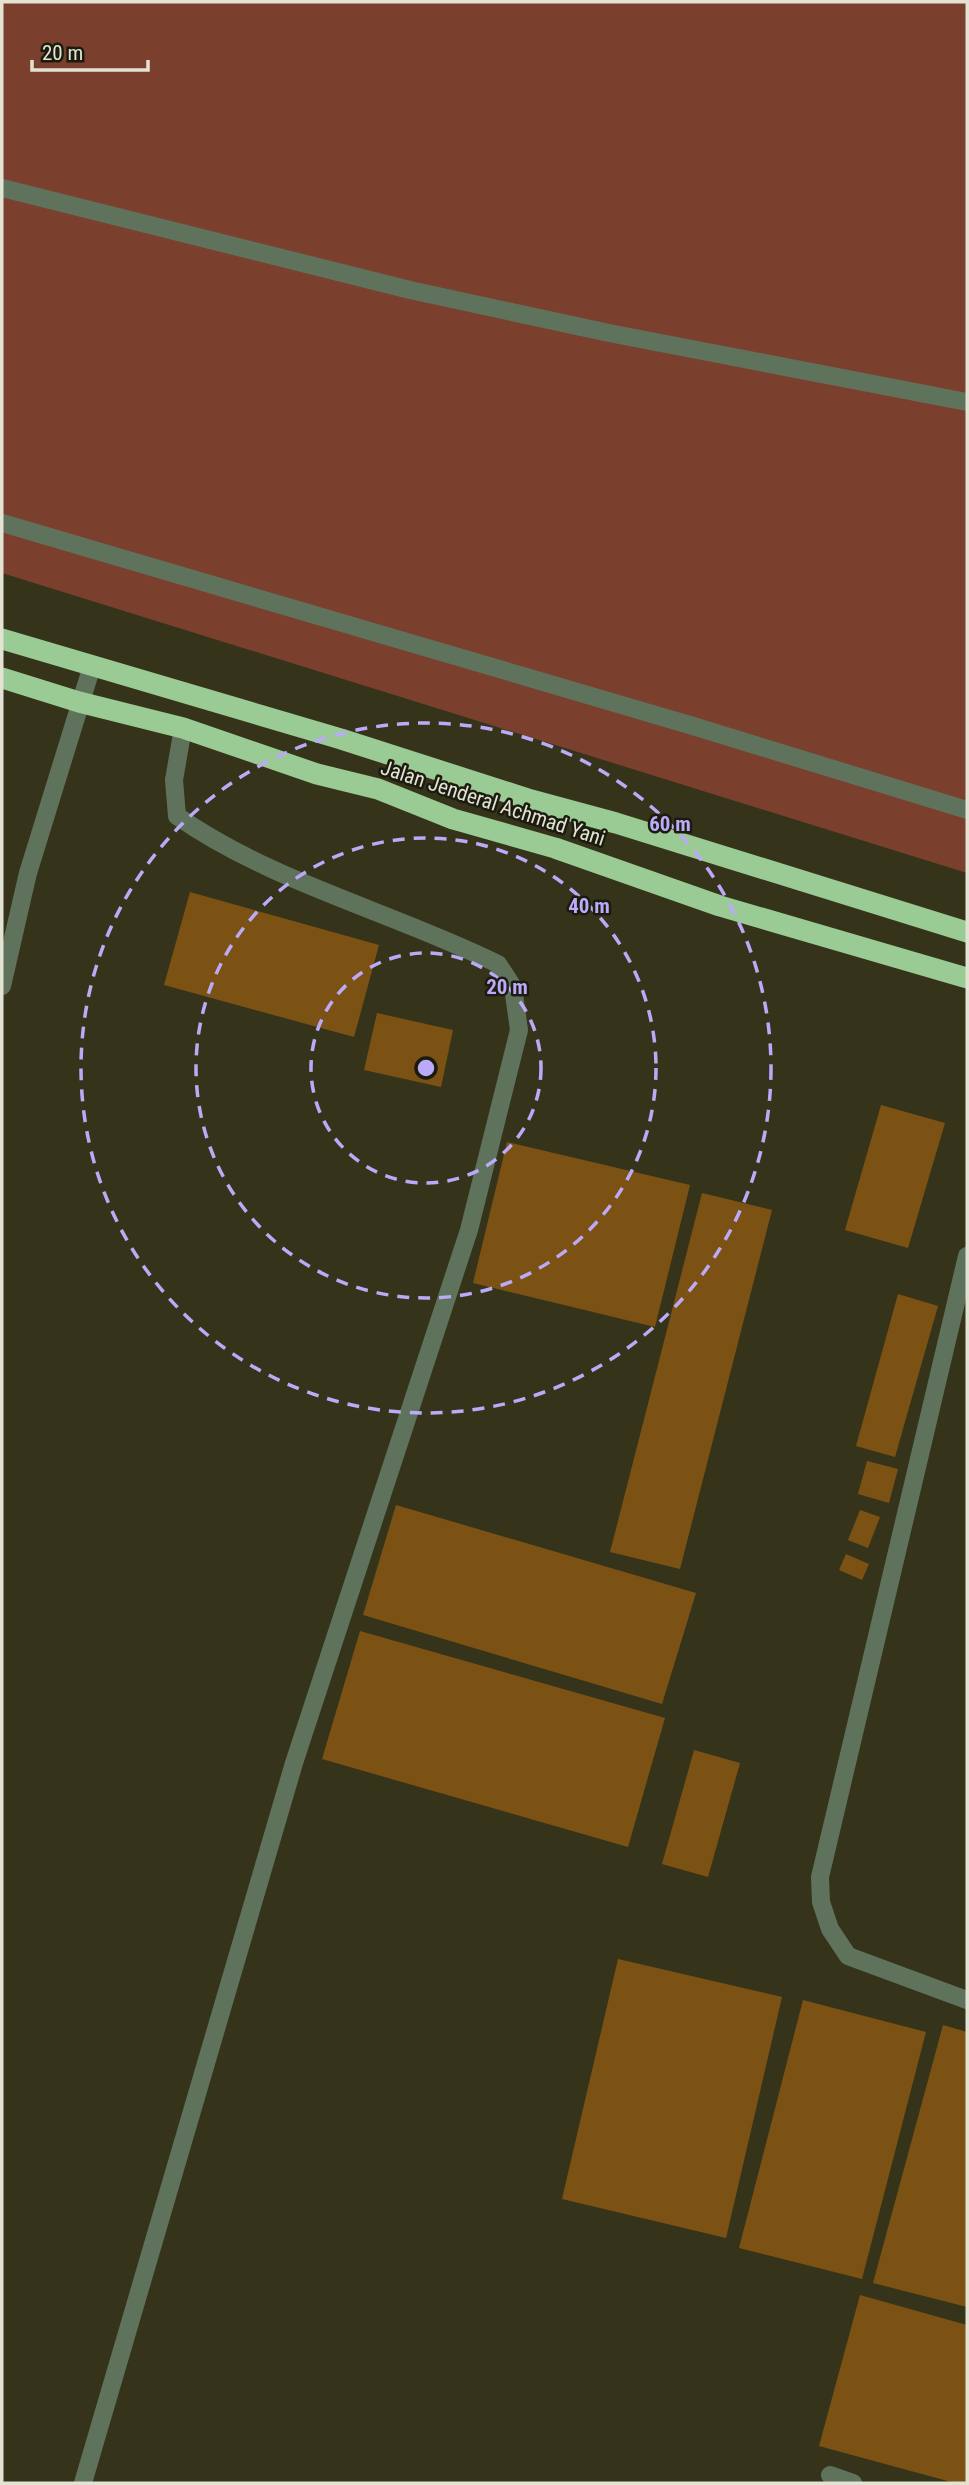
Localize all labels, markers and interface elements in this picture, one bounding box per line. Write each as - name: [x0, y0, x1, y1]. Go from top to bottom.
- scale bar: [32, 28, 147, 72]
- text: 20 m: [42, 41, 83, 65]
- street label: Jalan Jenderal Achmad Yani: [378, 755, 608, 851]
- text: 60 m: [649, 812, 691, 836]
- text: 40 m: [568, 894, 610, 918]
- text: 20 m: [486, 975, 528, 999]
- centre of rings: [414, 1056, 438, 1080]

